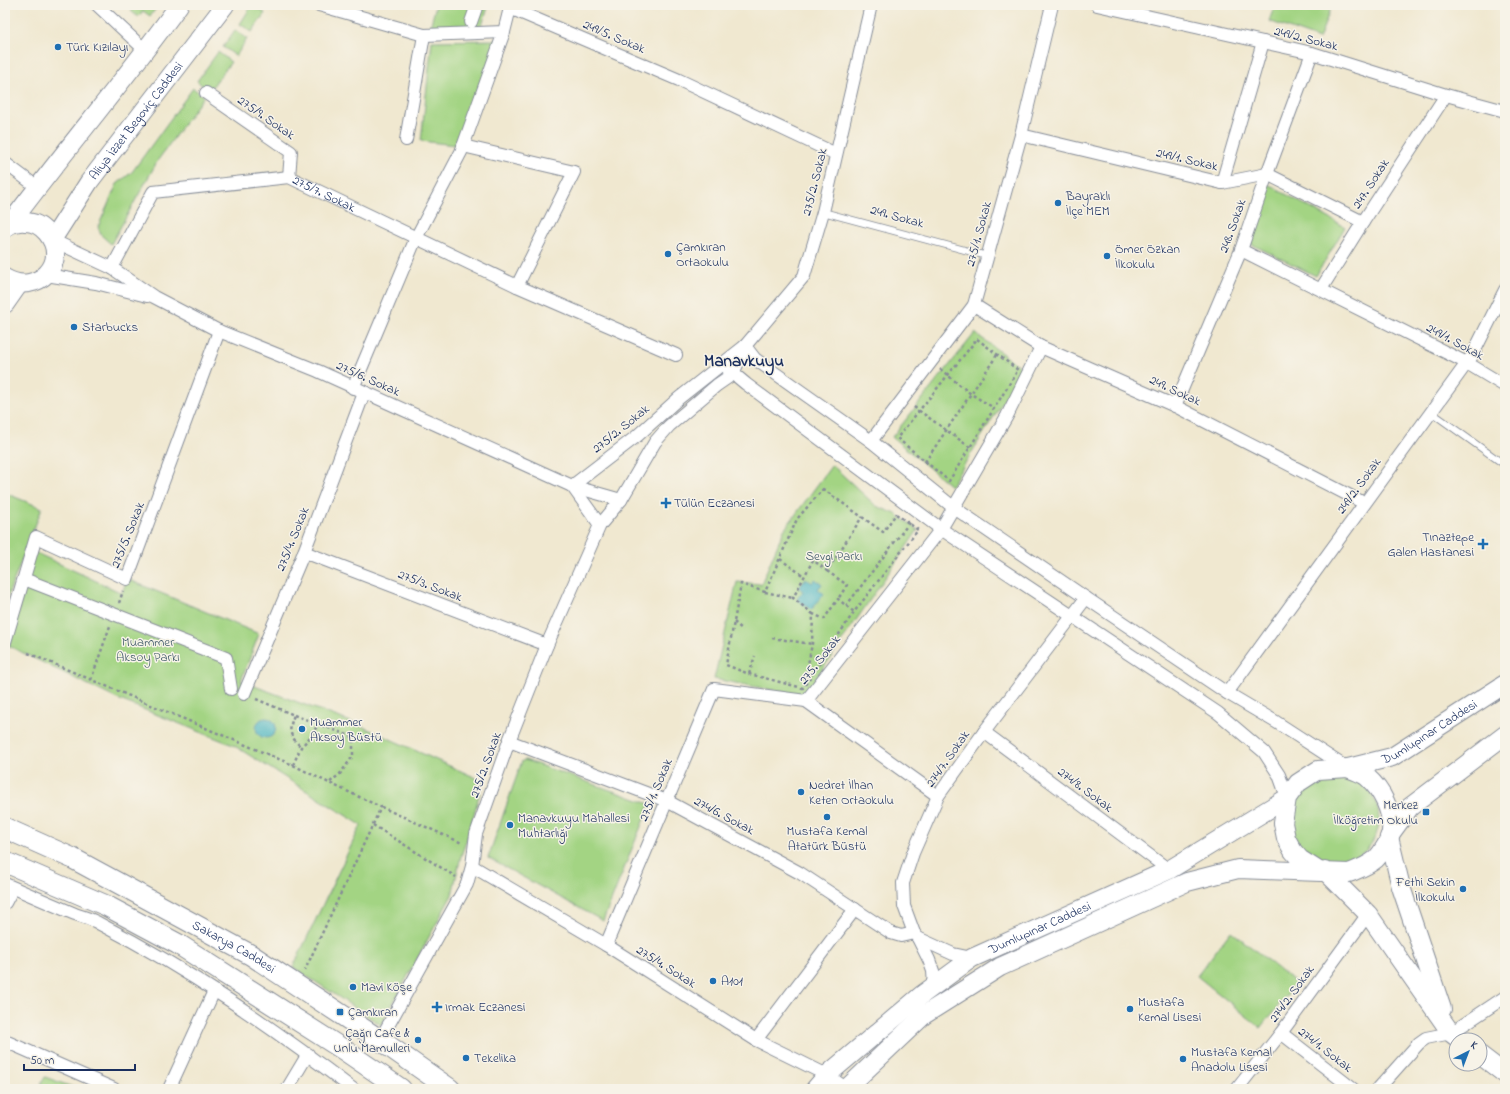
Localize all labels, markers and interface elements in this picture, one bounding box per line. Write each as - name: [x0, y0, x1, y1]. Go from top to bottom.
- street label: 249/5. Sokak: [580, 15, 648, 59]
- street label: 249/2. Sokak: [1272, 22, 1340, 56]
- place label: Türk Kızılayı: [66, 38, 128, 58]
- marker: Türk Kızılayı: [53, 42, 63, 52]
- street label: Aliya İzzet Begoviç Caddesi: [84, 58, 188, 184]
- street label: 275/9. Sokak: [233, 91, 299, 145]
- street label: 249/1. Sokak: [1154, 144, 1220, 176]
- street label: 275/2. Sokak: [797, 146, 833, 218]
- street label: 247. Sokak: [1348, 155, 1394, 213]
- street label: 275/7. Sokak: [289, 171, 359, 217]
- place label: Bayraklı İlçe MEM: [1065, 187, 1110, 221]
- street label: 248. Sokak: [1215, 196, 1252, 255]
- marker: Bayraklı İlçe MEM: [1053, 198, 1063, 208]
- street label: 275/1. Sokak: [961, 199, 997, 269]
- street label: 249. Sokak: [868, 201, 926, 233]
- place label: Çamkıran Ortaokulu: [676, 238, 729, 272]
- place label: Ömer Özkan İlkokulu: [1115, 240, 1180, 274]
- marker: Çamkıran Ortaokulu: [663, 249, 673, 259]
- marker: Ömer Özkan İlkokulu: [1102, 251, 1112, 261]
- place label: Starbucks: [82, 318, 138, 337]
- street label: 249/1. Sokak: [1423, 319, 1488, 365]
- marker: Starbucks: [69, 322, 79, 332]
- district label: Manavkuyu: [704, 349, 784, 376]
- street label: 275/6. Sokak: [333, 356, 403, 402]
- street label: 249. Sokak: [1146, 371, 1204, 411]
- street label: 275/2. Sokak: [588, 400, 654, 458]
- street label: 249/2. Sokak: [1332, 454, 1386, 518]
- place label: Tülün Eczanesi: [674, 494, 755, 513]
- marker: Tülün Eczanesi: [661, 498, 671, 508]
- street label: 275/5. Sokak: [106, 499, 150, 571]
- street label: 275/4. Sokak: [272, 504, 315, 574]
- place label: Tınaztepe Galen Hastanesi: [1387, 528, 1474, 562]
- marker: Tınaztepe Galen Hastanesi: [1477, 538, 1489, 550]
- park label: Sevgi Parkı: [806, 547, 862, 567]
- street label: 275/3. Sokak: [395, 565, 465, 607]
- street label: 275. Sokak: [795, 631, 846, 689]
- park label: Muammer Aksoy Parkı: [116, 633, 180, 668]
- street label: Dumlupınar Caddesi: [1378, 695, 1481, 769]
- place label: Muammer Aksoy Büstü: [310, 713, 382, 748]
- marker: Muammer Aksoy Büstü: [297, 724, 307, 734]
- street label: 274/7. Sokak: [921, 726, 975, 791]
- street label: 275/2. Sokak: [465, 729, 507, 801]
- street label: 275/1. Sokak: [634, 755, 678, 824]
- street label: 274/8. Sokak: [1053, 763, 1117, 817]
- place label: Nedret İlhan Keten Ortaokulu: [809, 776, 894, 810]
- marker: Nedret İlhan Keten Ortaokulu: [796, 787, 806, 797]
- street label: 274/6. Sokak: [690, 792, 758, 840]
- place label: Merkez İlköğretim Okulu: [1333, 796, 1419, 831]
- marker: Merkez İlköğretim Okulu: [1421, 807, 1431, 817]
- place label: Manavkuyu Mahallesi Muhtarlığı: [518, 809, 630, 844]
- marker: Mustafa Kemal Atatürk Büstü: [822, 812, 832, 822]
- marker: Manavkuyu Mahallesi Muhtarlığı: [505, 820, 515, 830]
- place label: Mustafa Kemal Atatürk Büstü: [786, 822, 868, 856]
- place label: Fethi Sekin İlkokulu: [1395, 873, 1455, 907]
- marker: Fethi Sekin İlkokulu: [1458, 884, 1468, 894]
- street label: Dumlupınar Caddesi: [985, 897, 1094, 959]
- street label: Sakarya Caddesi: [189, 915, 279, 978]
- street label: 275/4. Sokak: [632, 941, 700, 993]
- street label: 274/2. Sokak: [1265, 961, 1319, 1027]
- place label: A101: [721, 972, 743, 991]
- marker: A101: [708, 976, 718, 986]
- place label: Mavi Köşe: [361, 978, 412, 997]
- marker: Mavi Köşe: [348, 982, 358, 992]
- place label: Mustafa Kemal Lisesi: [1138, 993, 1201, 1027]
- place label: Irmak Eczanesi: [445, 998, 525, 1017]
- marker: Irmak Eczanesi: [432, 1002, 442, 1012]
- place label: Çamkıran: [348, 1003, 398, 1022]
- marker: Mustafa Kemal Lisesi: [1125, 1004, 1135, 1014]
- marker: Çamkıran: [335, 1007, 345, 1017]
- street label: 274/1. Sokak: [1294, 1023, 1356, 1077]
- place label: Çağrı Cafe & Unlu Mamulleri: [334, 1024, 410, 1058]
- north arrow: [1448, 1032, 1488, 1072]
- marker: Çağrı Cafe & Unlu Mamulleri: [413, 1035, 423, 1045]
- text: K: [1467, 1038, 1482, 1053]
- place label: Mustafa Kemal Anadolu Lisesi: [1191, 1043, 1272, 1077]
- scale bar: [24, 1046, 135, 1072]
- place label: Tekelika: [474, 1049, 516, 1068]
- text: 50 m: [30, 1052, 54, 1070]
- marker: Tekelika: [461, 1053, 471, 1063]
- marker: Mustafa Kemal Anadolu Lisesi: [1178, 1054, 1188, 1064]

